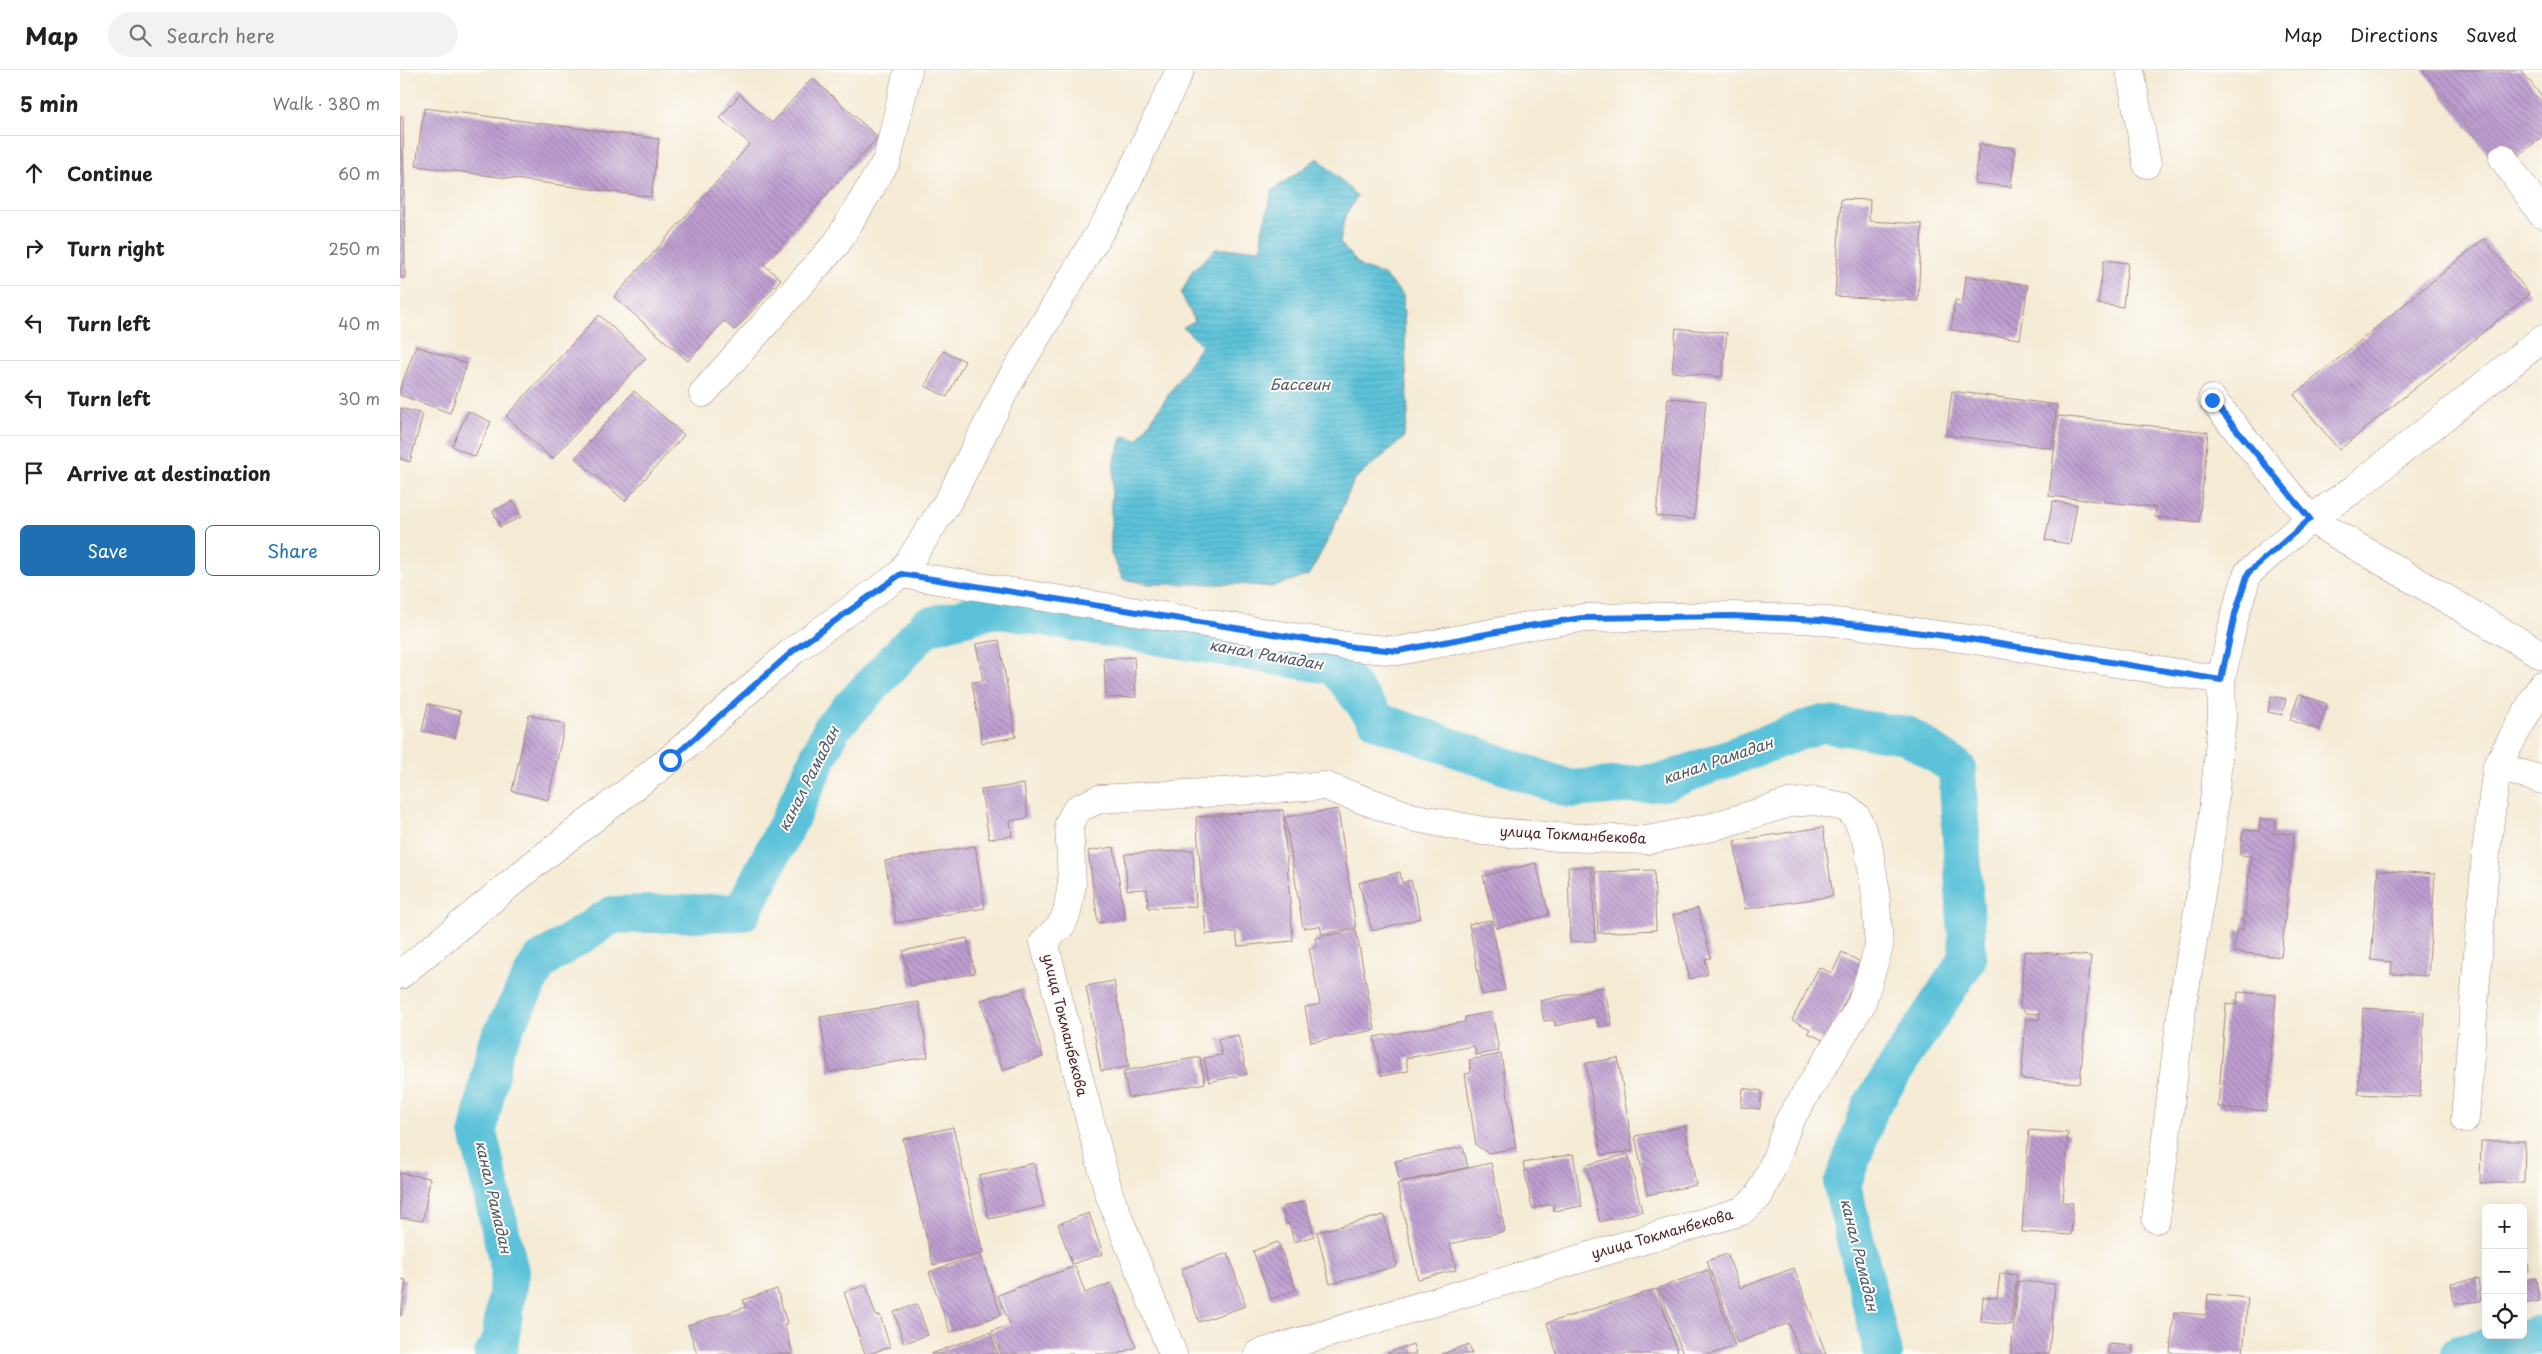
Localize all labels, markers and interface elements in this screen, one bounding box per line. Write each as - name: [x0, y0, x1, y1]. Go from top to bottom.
- search box: [108, 12, 458, 57]
- text: Map: [25, 17, 78, 53]
- icon: search: [126, 21, 154, 49]
- text: Search here: [166, 21, 275, 49]
- text: Map: [2284, 21, 2322, 48]
- text: Directions: [2350, 21, 2438, 48]
- text: Saved: [2466, 21, 2517, 48]
- text: 5 min: [20, 87, 78, 119]
- text: Walk · 380 m: [273, 91, 380, 115]
- icon: ahead: [20, 159, 48, 187]
- text: Continue: [67, 159, 153, 187]
- text: 60 m: [338, 161, 380, 185]
- icon: right: [20, 234, 48, 262]
- text: Turn right: [67, 234, 165, 262]
- text: 250 m: [329, 236, 380, 260]
- icon: left: [20, 309, 48, 337]
- text: Turn left: [67, 309, 151, 337]
- text: 40 m: [338, 311, 380, 335]
- water label: Бассеин: [1270, 372, 1332, 395]
- icon: left: [20, 384, 48, 412]
- text: Turn left: [67, 384, 151, 412]
- text: 30 m: [338, 386, 380, 410]
- route end: [2201, 389, 2224, 412]
- icon: arrive: [20, 459, 48, 487]
- text: Arrive at destination: [67, 459, 271, 487]
- button: Save: [20, 525, 195, 576]
- button: Share: [205, 525, 380, 576]
- water label: канал Рамадан: [1208, 632, 1327, 675]
- water label: канал Рамадан: [771, 720, 845, 835]
- water label: канал Рамадан: [1659, 729, 1777, 789]
- route start: [659, 749, 682, 772]
- street label: улица Токманбекова: [1499, 820, 1647, 849]
- street label: улица Токманбекова: [1038, 951, 1093, 1099]
- water label: канал Рамадан: [470, 1138, 519, 1257]
- water label: канал Рамадан: [1835, 1196, 1886, 1315]
- street label: улица Токманбекова: [1589, 1203, 1735, 1264]
- map controls: [2482, 1204, 2527, 1339]
- button: +: [2482, 1204, 2527, 1249]
- button: −: [2482, 1249, 2527, 1294]
- button: locate: [2482, 1294, 2527, 1339]

